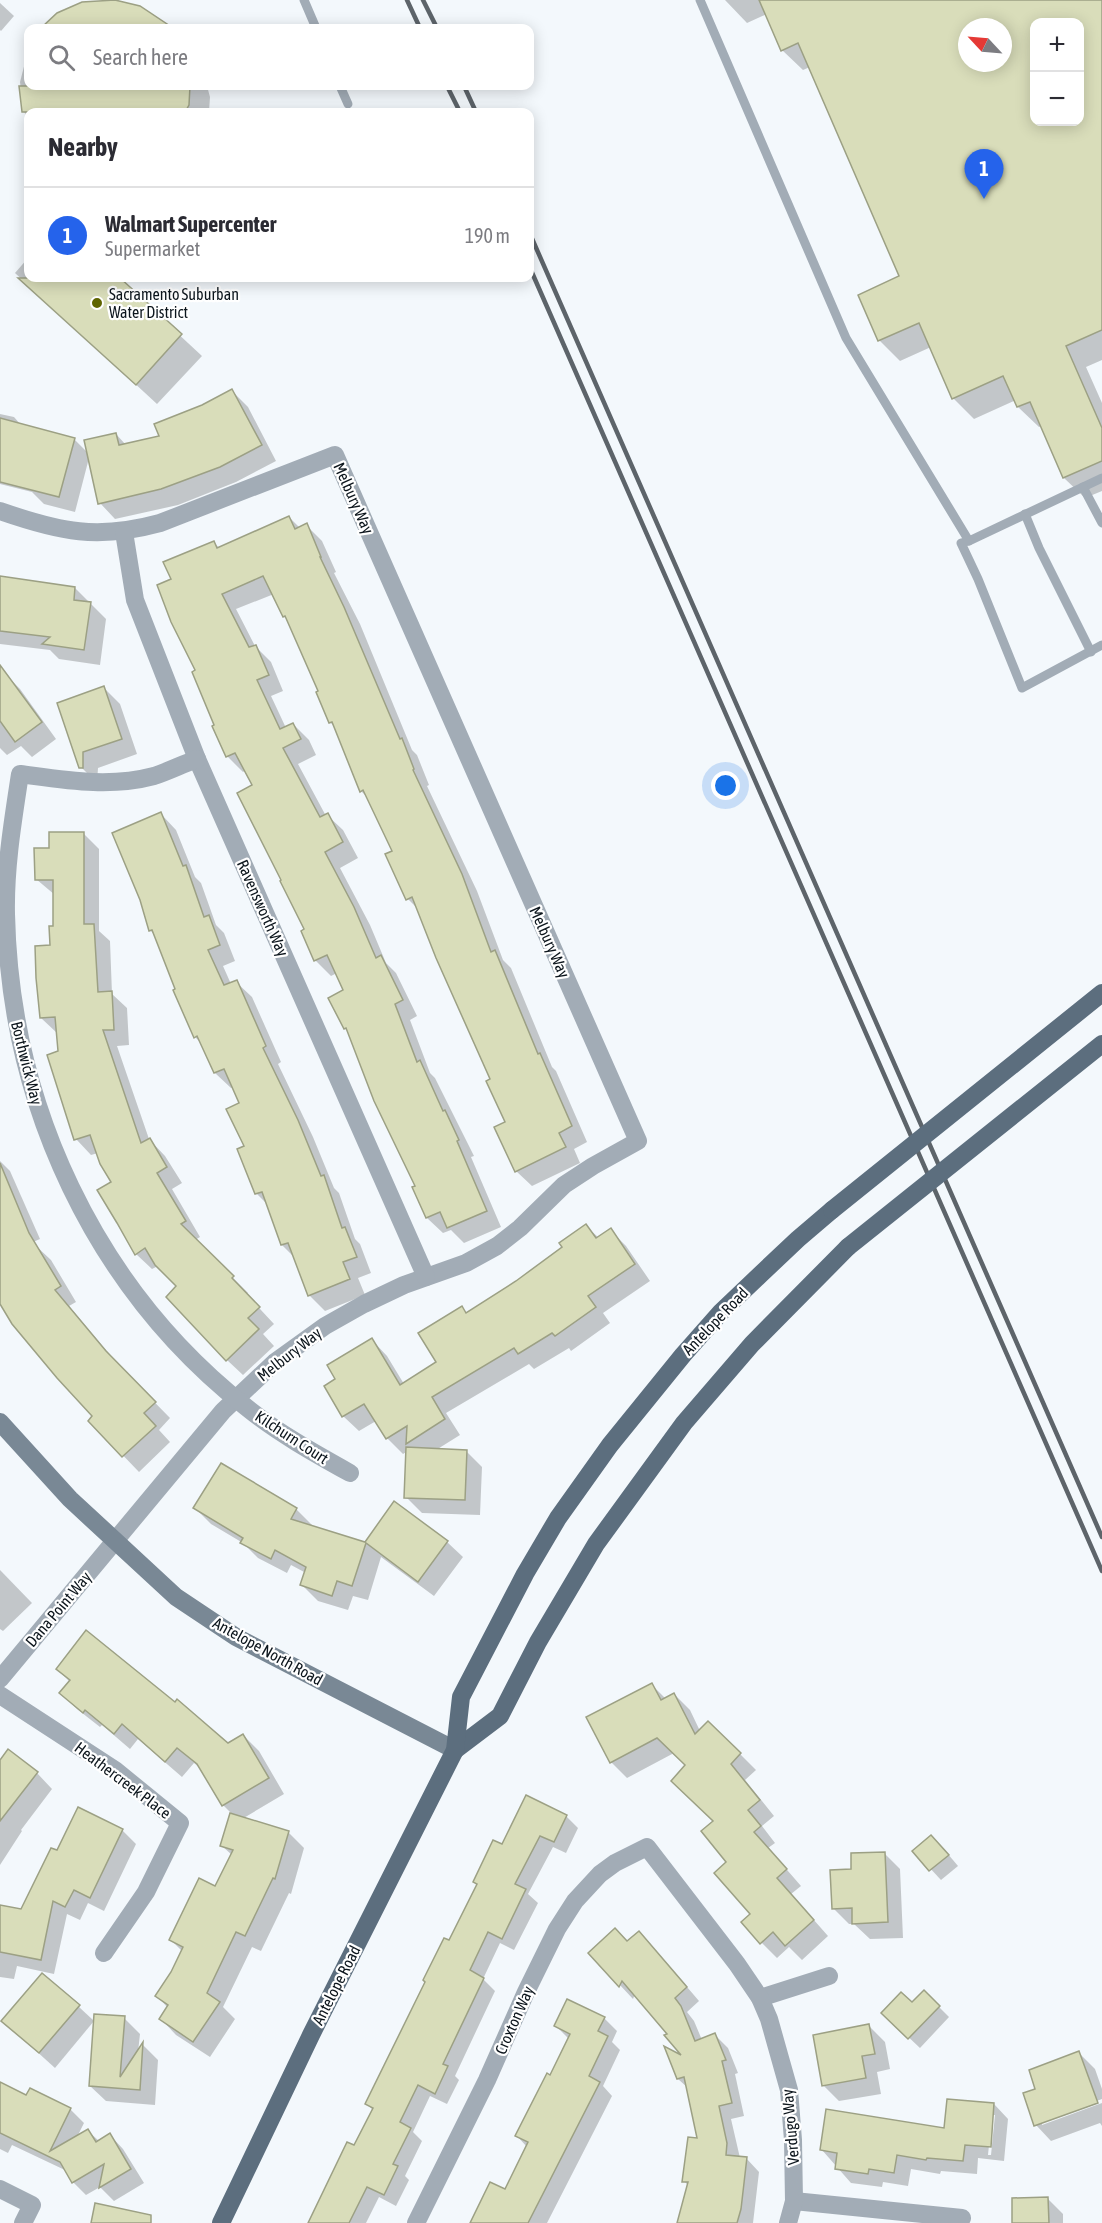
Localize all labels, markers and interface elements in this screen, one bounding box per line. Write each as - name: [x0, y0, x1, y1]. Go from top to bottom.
- north arrow: [958, 18, 1012, 72]
- map controls: [1030, 18, 1084, 126]
- button: +: [1030, 18, 1084, 72]
- search box: [24, 24, 534, 90]
- icon: search: [45, 41, 78, 74]
- text: Search here: [93, 44, 188, 70]
- button: −: [1030, 72, 1084, 126]
- text: Nearby: [48, 132, 118, 162]
- pin: 1: [964, 150, 1004, 199]
- text: Walmart Supercenter: [105, 211, 276, 237]
- text: 1: [63, 224, 72, 247]
- text: 190 m: [465, 224, 510, 247]
- text: Supermarket: [105, 237, 200, 260]
- place label: Sacramento Suburban Water District: [109, 285, 239, 321]
- marker: Sacramento Suburban Water District: [90, 296, 104, 310]
- street label: Melbury Way: [329, 460, 378, 537]
- your location: [711, 771, 740, 800]
- street label: Ravensworth Way: [233, 857, 292, 960]
- street label: Melbury Way: [525, 904, 574, 981]
- street label: Borthwick Way: [7, 1019, 46, 1107]
- street label: Antelope Road: [678, 1284, 752, 1359]
- street label: Melbury Way: [253, 1323, 325, 1385]
- street label: Kilchurn Court: [252, 1407, 332, 1467]
- street label: Dana Point Way: [21, 1568, 96, 1651]
- street label: Antelope North Road: [210, 1613, 326, 1689]
- street label: Heathercreek Place: [72, 1738, 174, 1822]
- street label: Antelope Road: [308, 1942, 365, 2028]
- street label: Croxton Way: [491, 1983, 538, 2057]
- street label: Verdugo Way: [778, 2088, 803, 2166]

